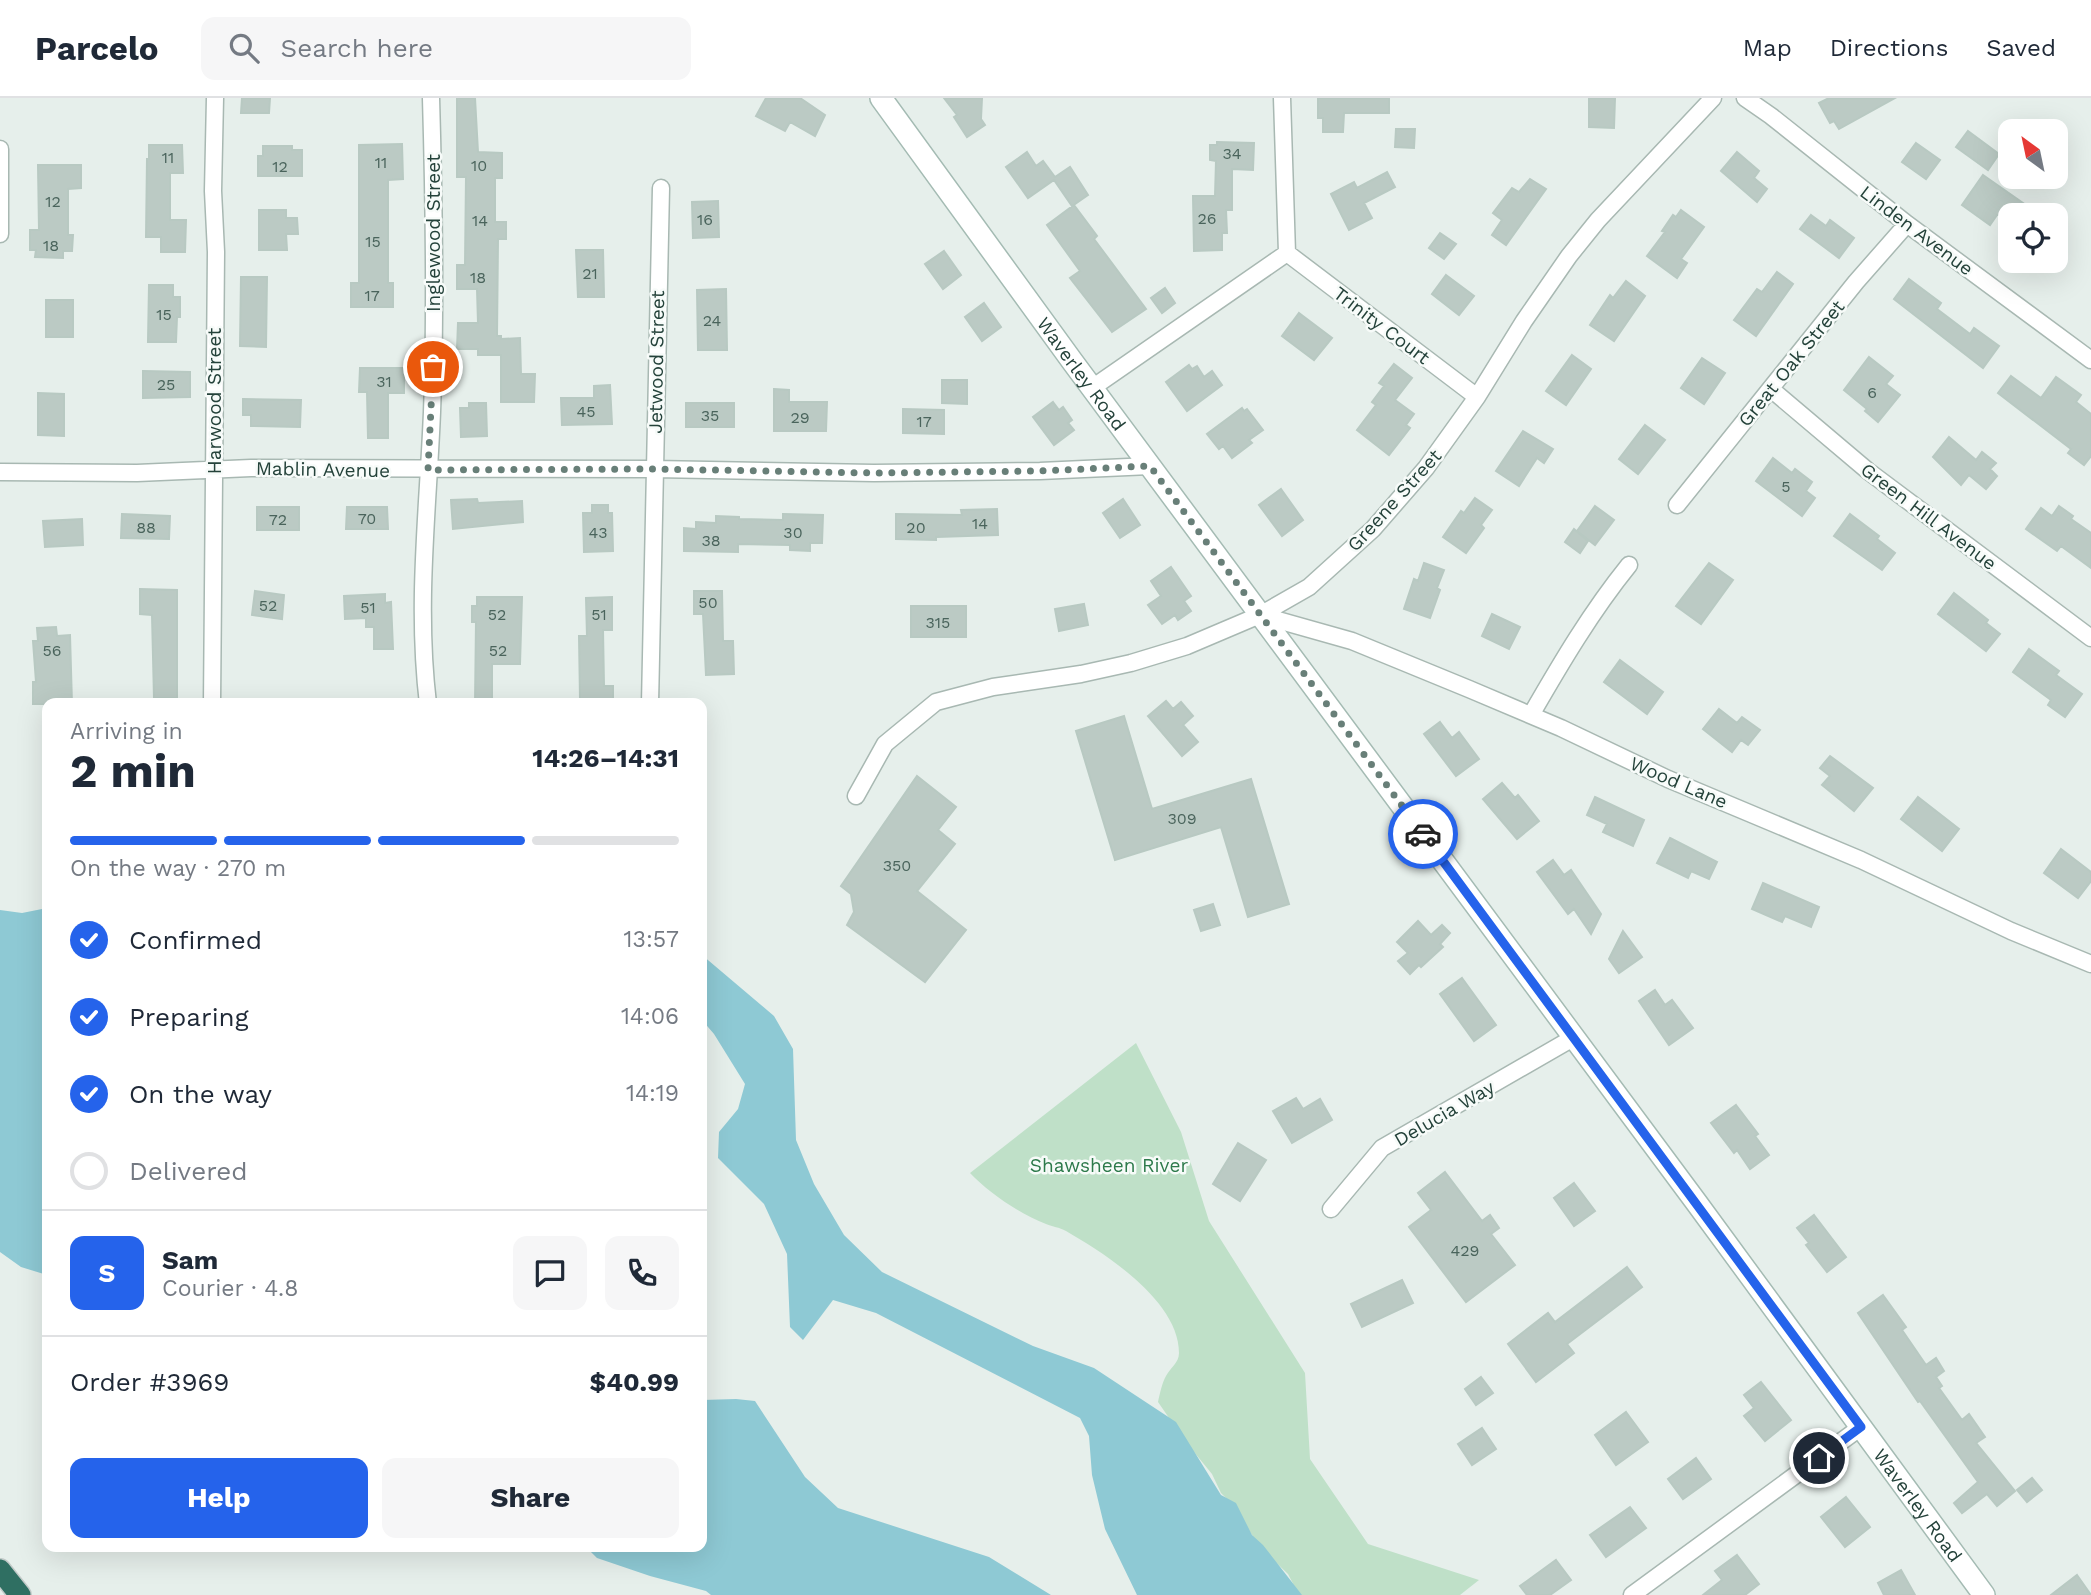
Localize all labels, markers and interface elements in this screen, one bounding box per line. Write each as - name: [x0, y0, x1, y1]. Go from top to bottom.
- search box: [201, 17, 691, 80]
- text: Parcelo: [35, 29, 159, 68]
- icon: search: [225, 29, 263, 67]
- text: Search here: [281, 33, 433, 63]
- text: Map: [1743, 34, 1792, 62]
- text: Directions: [1830, 34, 1948, 62]
- text: Saved: [1986, 34, 2056, 62]
- north arrow: [1998, 119, 2068, 189]
- map controls: [1998, 119, 2068, 273]
- house number: 34: [1222, 144, 1242, 163]
- house number: 11: [162, 148, 174, 167]
- house number: 11: [375, 153, 387, 172]
- street label: Inglewood Street: [422, 154, 445, 312]
- house number: 10: [471, 156, 487, 175]
- house number: 12: [272, 157, 288, 176]
- street label: Linden Avenue: [1856, 180, 1978, 280]
- house number: 12: [45, 192, 61, 211]
- button: locate: [1998, 203, 2068, 273]
- house number: 26: [1197, 209, 1217, 228]
- house number: 16: [697, 210, 713, 229]
- house number: 14: [472, 211, 488, 230]
- house number: 15: [365, 232, 381, 251]
- house number: 18: [43, 236, 59, 255]
- house number: 21: [582, 264, 598, 283]
- house number: 18: [470, 268, 486, 287]
- street label: Trinity Court: [1329, 282, 1435, 369]
- house number: 17: [364, 286, 380, 305]
- street label: Jetwood Street: [644, 290, 669, 434]
- street label: Great Oak Street: [1733, 295, 1849, 431]
- house number: 15: [156, 305, 172, 324]
- house number: 24: [703, 311, 722, 330]
- street label: Waverley Road: [1032, 313, 1131, 435]
- street label: Harwood Street: [203, 328, 226, 474]
- pin: [403, 337, 463, 397]
- icon: bag: [414, 348, 452, 386]
- house number: 31: [376, 372, 392, 391]
- house number: 25: [157, 375, 175, 394]
- house number: 6: [1867, 383, 1877, 402]
- house number: 45: [576, 402, 596, 421]
- house number: 35: [701, 406, 719, 425]
- house number: 29: [790, 408, 810, 427]
- house number: 17: [916, 412, 932, 431]
- street label: Greene Street: [1342, 444, 1446, 556]
- street label: Mablin Avenue: [256, 457, 390, 482]
- street label: Green Hill Avenue: [1856, 458, 2001, 575]
- house number: 5: [1781, 477, 1791, 496]
- house number: 70: [358, 509, 376, 528]
- house number: 72: [269, 510, 287, 529]
- house number: 14: [972, 514, 988, 533]
- house number: 88: [136, 518, 156, 537]
- house number: 20: [906, 518, 926, 537]
- house number: 43: [588, 523, 608, 542]
- house number: 30: [783, 523, 803, 542]
- house number: 38: [701, 531, 721, 550]
- house number: 50: [698, 593, 718, 612]
- house number: 52: [259, 596, 277, 615]
- house number: 51: [360, 598, 376, 617]
- house number: 52: [488, 605, 506, 624]
- house number: 51: [591, 605, 607, 624]
- house number: 315: [926, 613, 950, 632]
- house number: 56: [42, 641, 62, 660]
- house number: 52: [489, 641, 507, 660]
- text: Arriving in: [70, 718, 183, 745]
- text: 14:26–14:31: [532, 743, 679, 773]
- text: 2 min: [70, 744, 196, 798]
- street label: Wood Lane: [1627, 752, 1731, 813]
- courier: [1388, 799, 1458, 869]
- house number: 309: [1167, 809, 1197, 828]
- icon: car: [1404, 815, 1442, 853]
- text: On the way · 270 m: [70, 855, 286, 882]
- house number: 350: [883, 856, 911, 875]
- icon: check: [70, 921, 108, 959]
- text: Confirmed: [129, 925, 262, 955]
- text: 13:57: [624, 926, 679, 953]
- icon: check: [70, 998, 108, 1036]
- text: Preparing: [129, 1002, 249, 1032]
- text: 14:06: [621, 1003, 679, 1030]
- icon: check: [70, 1075, 108, 1113]
- street label: Delucia Way: [1390, 1075, 1499, 1151]
- text: On the way: [129, 1079, 272, 1109]
- text: 14:19: [626, 1080, 679, 1107]
- park label: Shawsheen River: [1030, 1154, 1188, 1177]
- text: Delivered: [129, 1156, 248, 1186]
- button: chat: [513, 1236, 587, 1310]
- button: phone: [605, 1236, 679, 1310]
- house number: 429: [1451, 1241, 1479, 1260]
- text: Sam: [162, 1245, 218, 1275]
- text: S: [99, 1258, 115, 1288]
- text: Courier · 4.8: [162, 1275, 298, 1302]
- text: Order #3969: [70, 1367, 229, 1397]
- text: $40.99: [589, 1367, 679, 1397]
- pin: [1789, 1428, 1849, 1488]
- icon: home: [1800, 1439, 1838, 1477]
- street label: Waverley Road: [1868, 1444, 1967, 1567]
- button: Help: [70, 1458, 368, 1538]
- button: Share: [382, 1458, 679, 1538]

